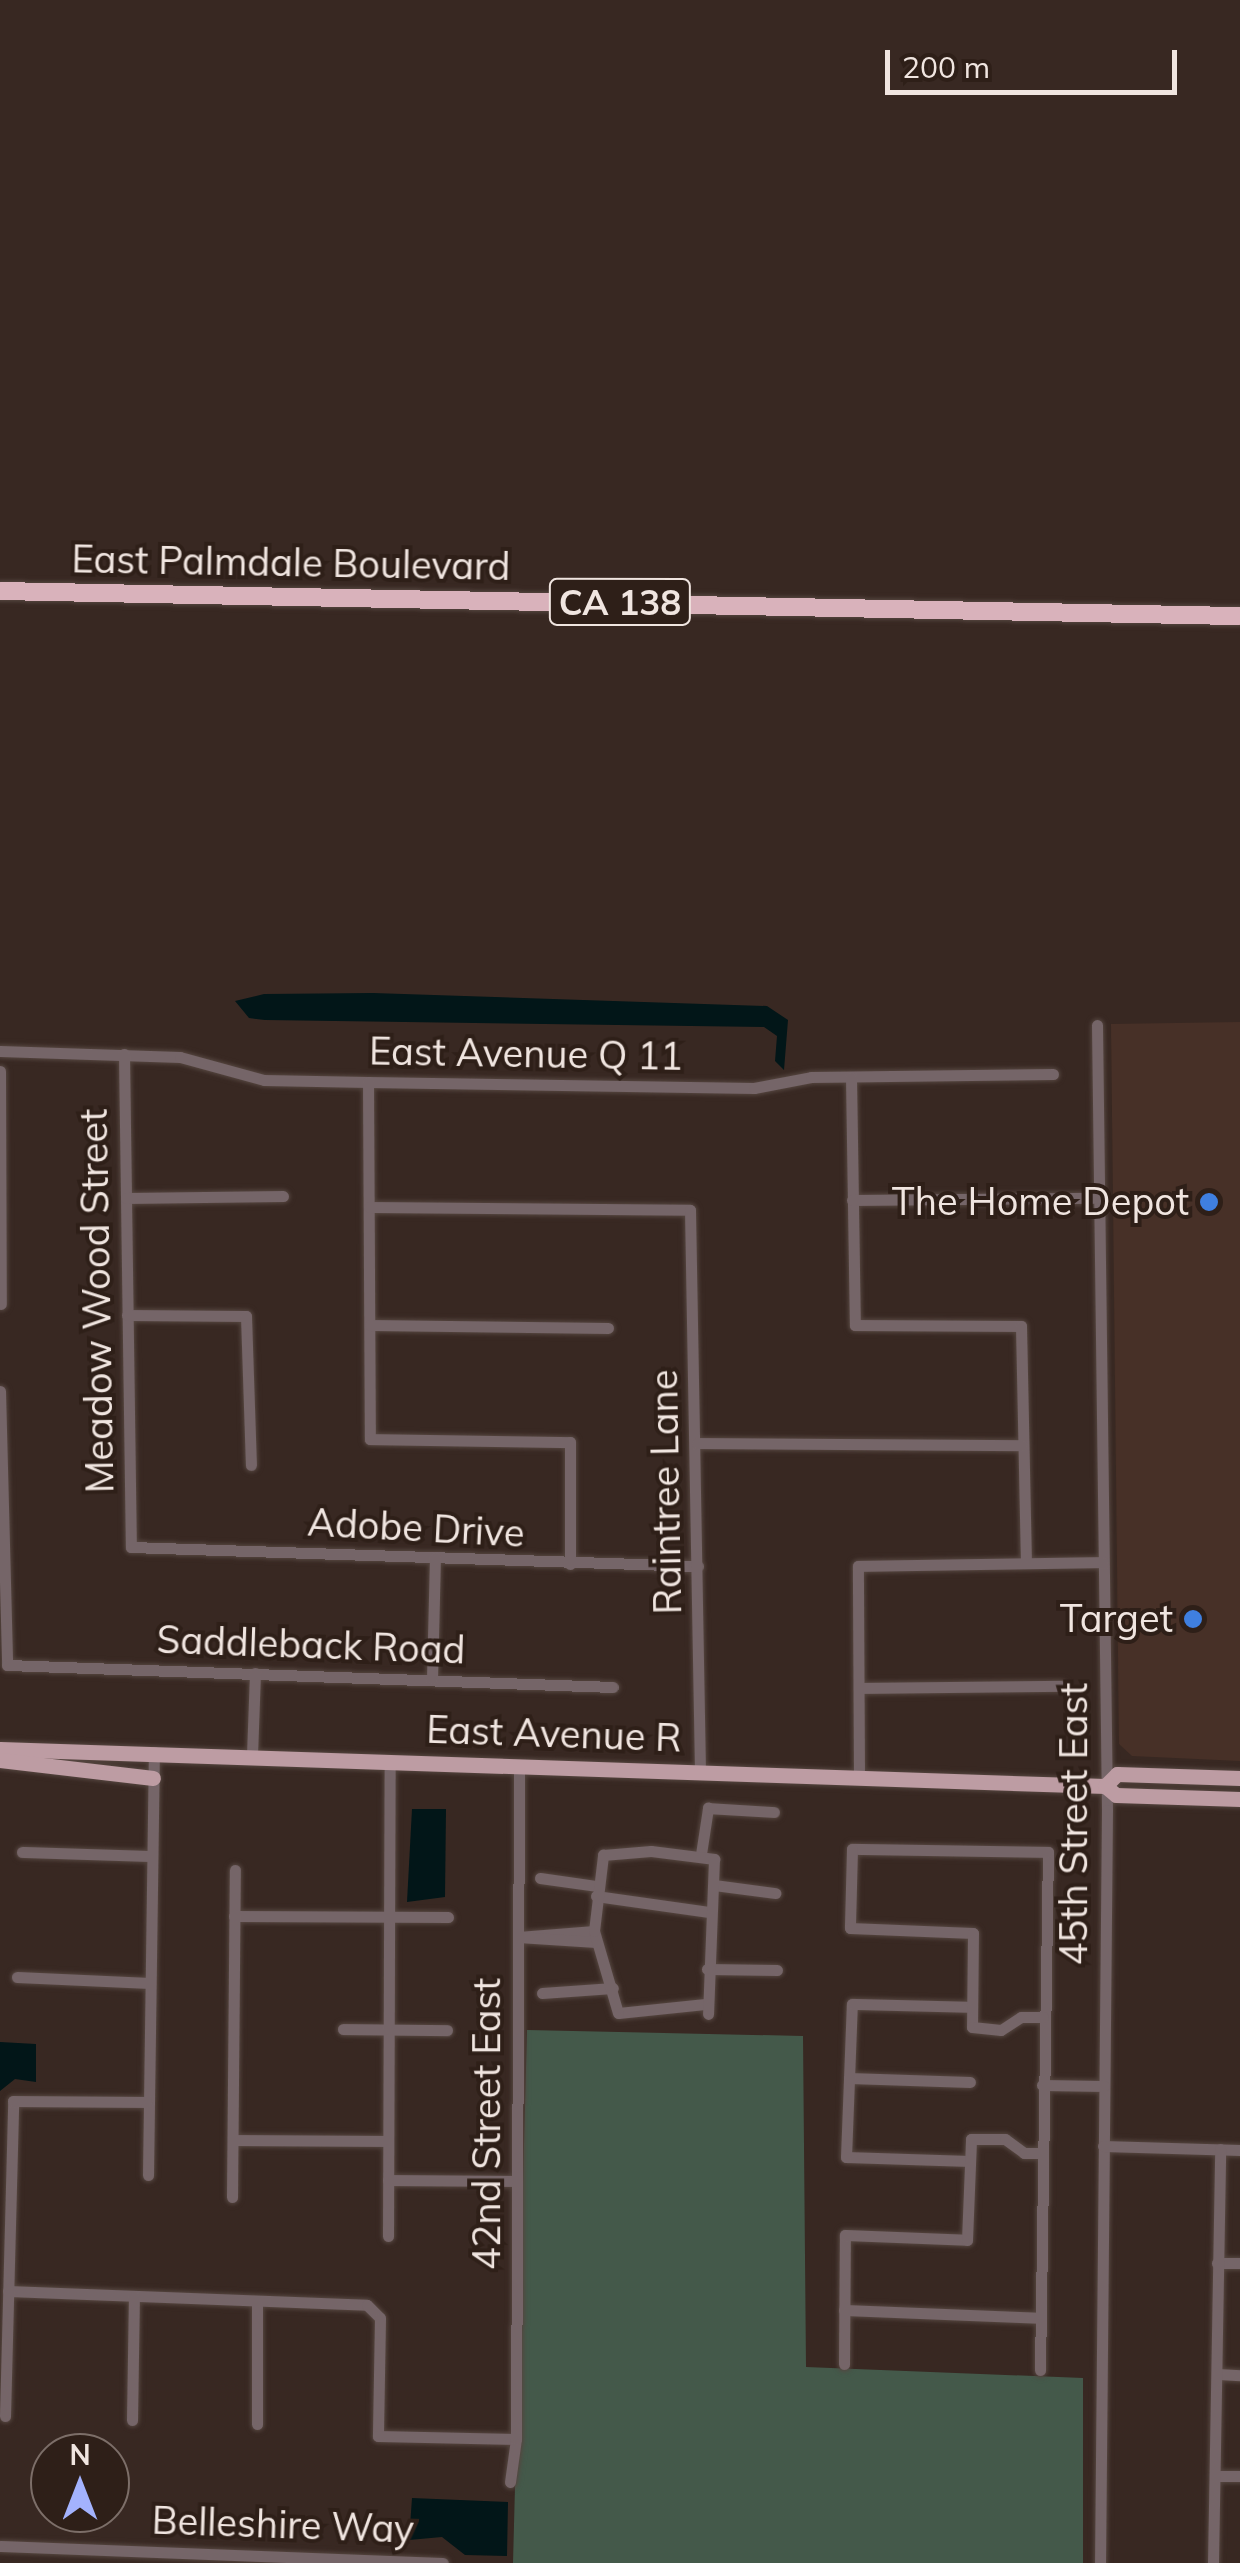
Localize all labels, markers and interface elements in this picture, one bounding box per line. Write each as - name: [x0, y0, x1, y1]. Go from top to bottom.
- scale bar: [890, 30, 1182, 92]
- text: 200 m: [902, 48, 990, 86]
- street label: East Palmdale Boulevard: [71, 536, 511, 590]
- road number: CA 138: [548, 572, 692, 632]
- street label: East Avenue Q 11: [369, 1028, 683, 1080]
- street label: Meadow Wood Street: [71, 1108, 123, 1494]
- place label: The Home Depot: [892, 1179, 1189, 1225]
- marker: The Home Depot: [1198, 1191, 1220, 1213]
- street label: Raintree Lane: [641, 1369, 691, 1615]
- street label: Adobe Drive: [306, 1500, 526, 1556]
- place label: Target: [1060, 1596, 1173, 1642]
- marker: Target: [1182, 1608, 1204, 1630]
- street label: Saddleback Road: [156, 1617, 466, 1673]
- street label: 45th Street East: [1051, 1683, 1097, 1965]
- street label: East Avenue R: [426, 1707, 682, 1761]
- street label: 42nd Street East: [464, 1978, 510, 2270]
- north arrow: [30, 2433, 130, 2533]
- text: N: [69, 2437, 91, 2472]
- street label: Belleshire Way: [151, 2498, 415, 2552]

